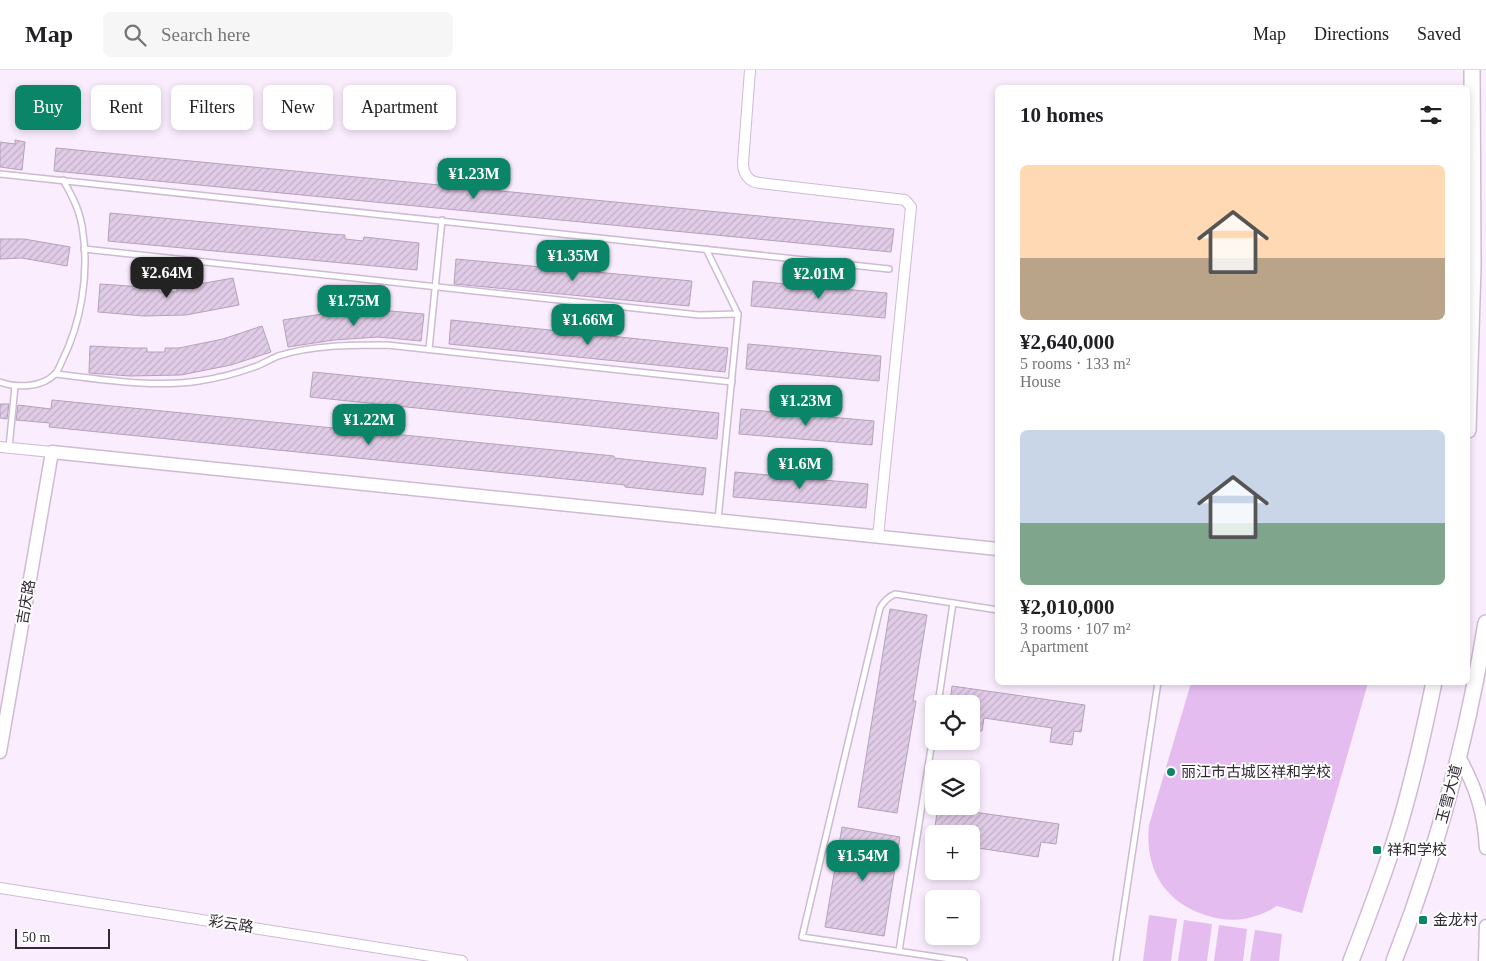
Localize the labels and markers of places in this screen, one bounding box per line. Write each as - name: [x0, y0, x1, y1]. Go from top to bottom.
- pin: ¥1.23M: [433, 158, 515, 200]
- pin: ¥1.35M: [532, 240, 614, 282]
- pin: ¥2.64M: [126, 256, 208, 299]
- pin: ¥2.01M: [778, 258, 860, 300]
- pin: ¥1.75M: [313, 284, 395, 327]
- pin: ¥1.66M: [547, 304, 629, 346]
- pin: ¥1.23M: [765, 384, 847, 427]
- pin: ¥1.22M: [328, 404, 410, 446]
- pin: ¥1.6M: [765, 448, 835, 490]
- place label: 丽江市古城区祥和学校: [1181, 763, 1331, 780]
- marker: 丽江市古城区祥和学校: [1165, 766, 1177, 778]
- pin: ¥1.54M: [822, 840, 904, 882]
- place label: 祥和学校: [1387, 841, 1447, 858]
- marker: 祥和学校: [1371, 844, 1383, 856]
- place label: 金龙村: [1433, 911, 1478, 928]
- marker: 金龙村: [1417, 914, 1429, 926]

